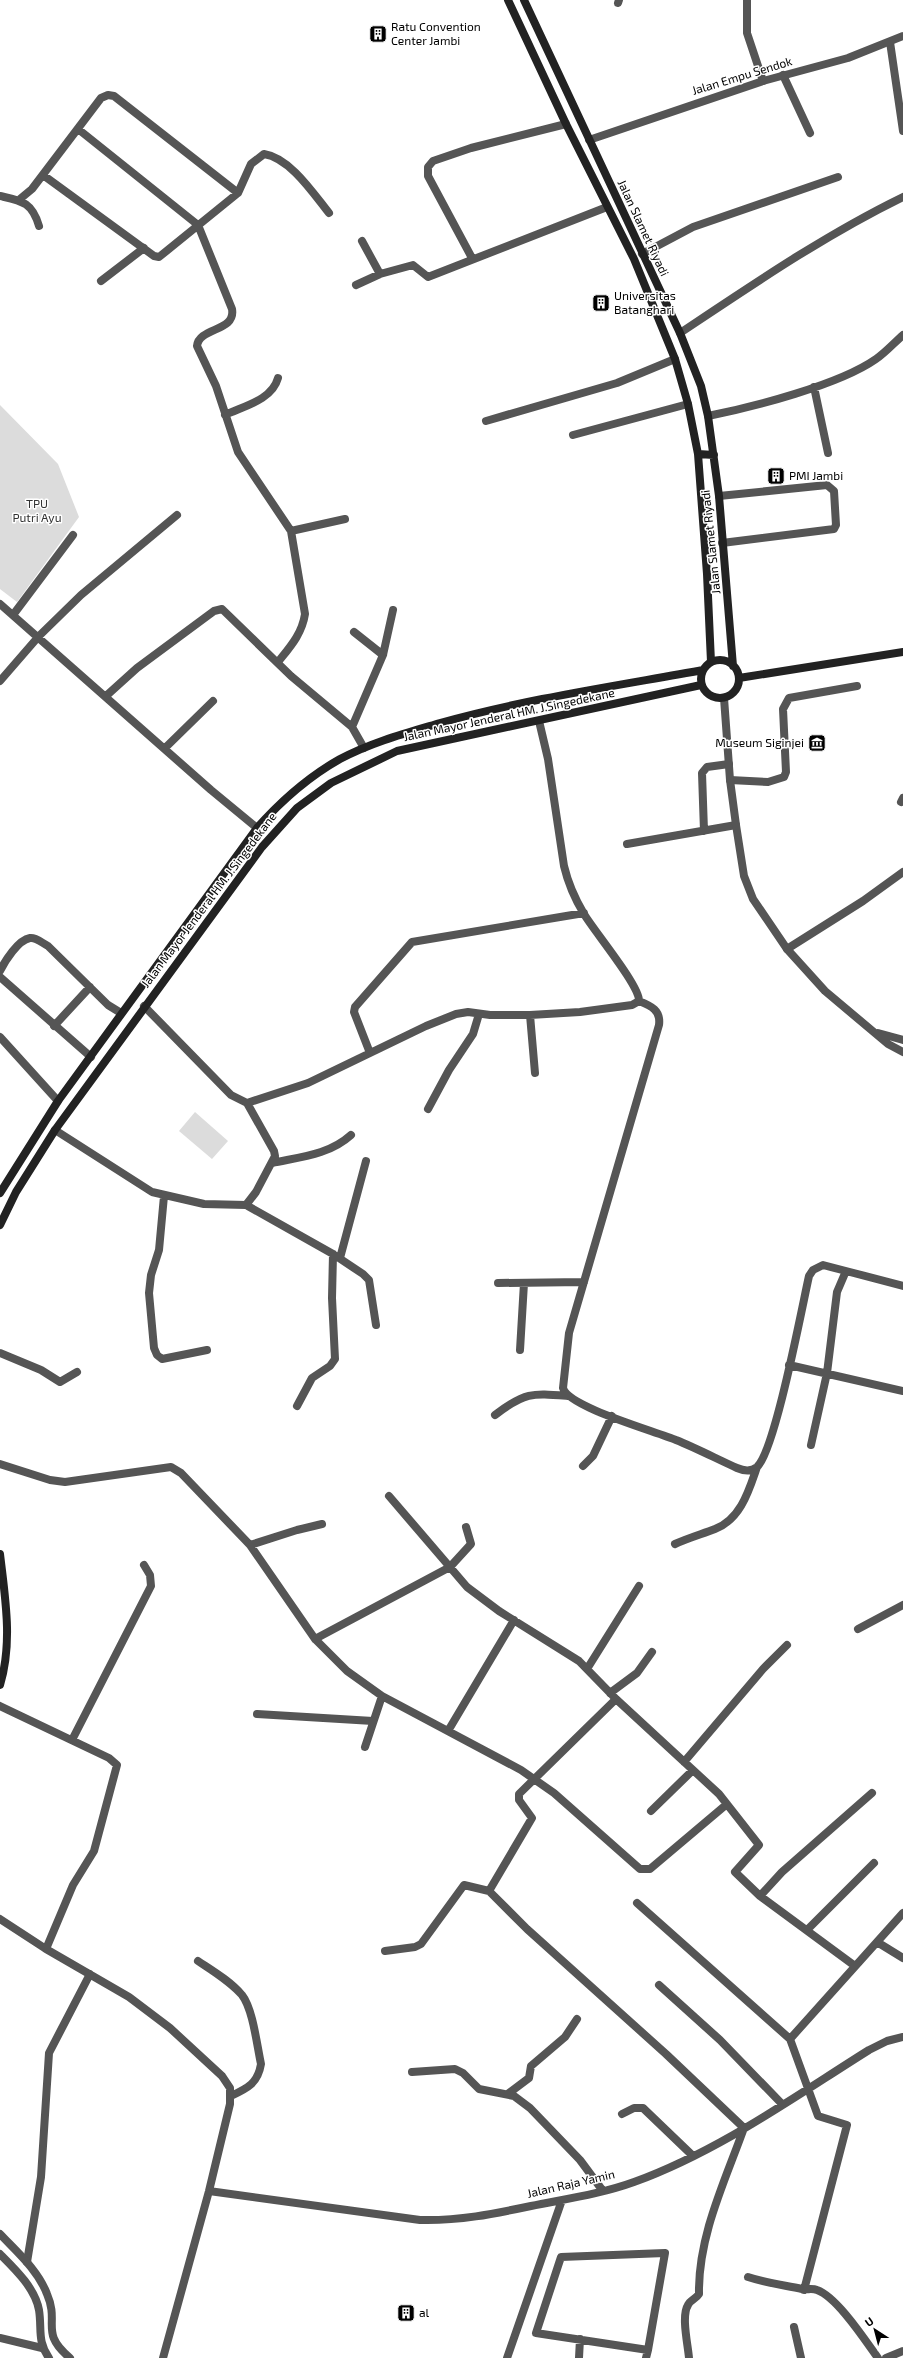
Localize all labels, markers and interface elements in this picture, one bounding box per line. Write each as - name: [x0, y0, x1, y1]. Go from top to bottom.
- place label: Ratu Convention Center Jambi: [391, 19, 481, 47]
- building icon: Ratu Convention Center Jambi: [368, 24, 388, 44]
- street label: Jalan Empu Sendok: [690, 53, 794, 97]
- street label: Jalan Slamet Riyadi: [615, 177, 672, 278]
- place label: Universitas Batanghari: [614, 288, 676, 316]
- building icon: Universitas Batanghari: [591, 293, 611, 313]
- building icon: PMI Jambi: [766, 466, 786, 486]
- place label: PMI Jambi: [789, 468, 843, 482]
- street label: Jalan Slamet Riyadi: [698, 489, 722, 595]
- park label: TPU Putri Ayu: [12, 496, 62, 524]
- street label: Jalan Mayor Jenderal HM. J.Singedekane: [402, 685, 616, 743]
- museum icon: Museum Siginjei: [807, 733, 827, 753]
- place label: Museum Siginjei: [715, 735, 804, 750]
- street label: Jalan Mayor Jenderal HM. J.Singedekane: [138, 809, 279, 990]
- street label: Jalan Raja Yamin: [526, 2166, 616, 2201]
- building icon: al: [396, 2303, 416, 2323]
- place label: al: [419, 2305, 430, 2319]
- north arrow: [855, 2310, 895, 2350]
- text: U: [862, 2314, 876, 2329]

